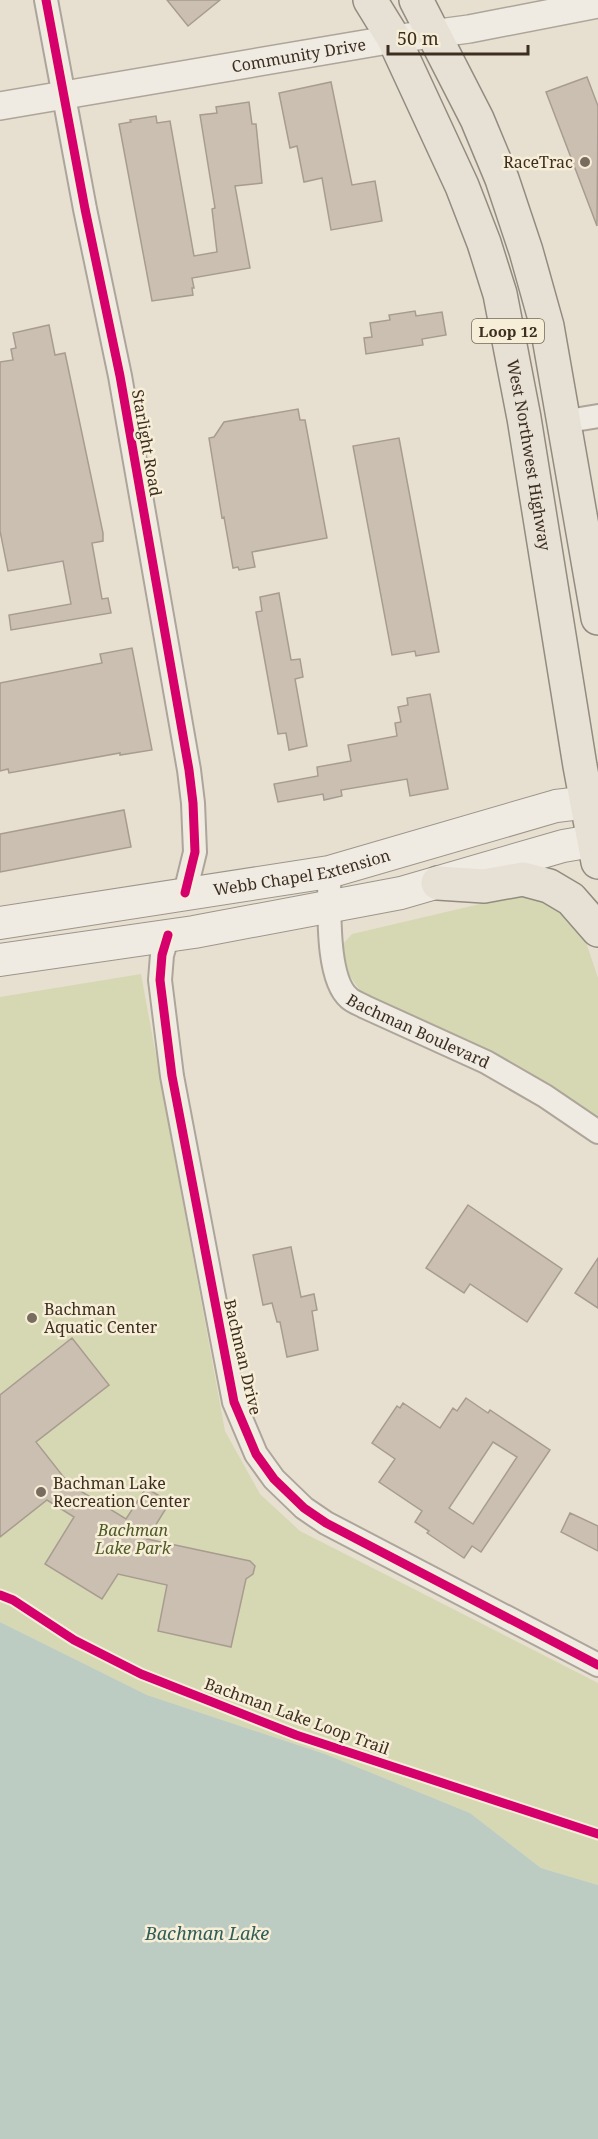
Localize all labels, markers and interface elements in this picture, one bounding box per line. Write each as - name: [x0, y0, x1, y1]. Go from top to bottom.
- scale bar: [388, 18, 528, 56]
- text: 50 m: [397, 26, 439, 50]
- street label: Community Drive: [230, 33, 368, 77]
- place label: RaceTrac: [503, 151, 573, 173]
- marker: RaceTrac: [578, 155, 592, 169]
- road number: Loop 12: [472, 319, 544, 343]
- street label: West Northwest Highway: [502, 358, 556, 553]
- street label: Starlight Road: [127, 388, 167, 498]
- street label: Webb Chapel Extension: [212, 844, 393, 901]
- street label: Bachman Boulevard: [342, 989, 493, 1073]
- street label: Bachman Drive: [219, 1297, 267, 1417]
- place label: Bachman Aquatic Center: [44, 1298, 158, 1338]
- marker: Bachman Aquatic Center: [25, 1311, 39, 1325]
- place label: Bachman Lake Recreation Center: [53, 1472, 190, 1512]
- marker: Bachman Lake Recreation Center: [34, 1485, 48, 1499]
- park label: Bachman Lake Park: [94, 1519, 172, 1559]
- street label: Bachman Lake Loop Trail: [201, 1672, 393, 1760]
- water label: Bachman Lake: [144, 1921, 269, 1945]

